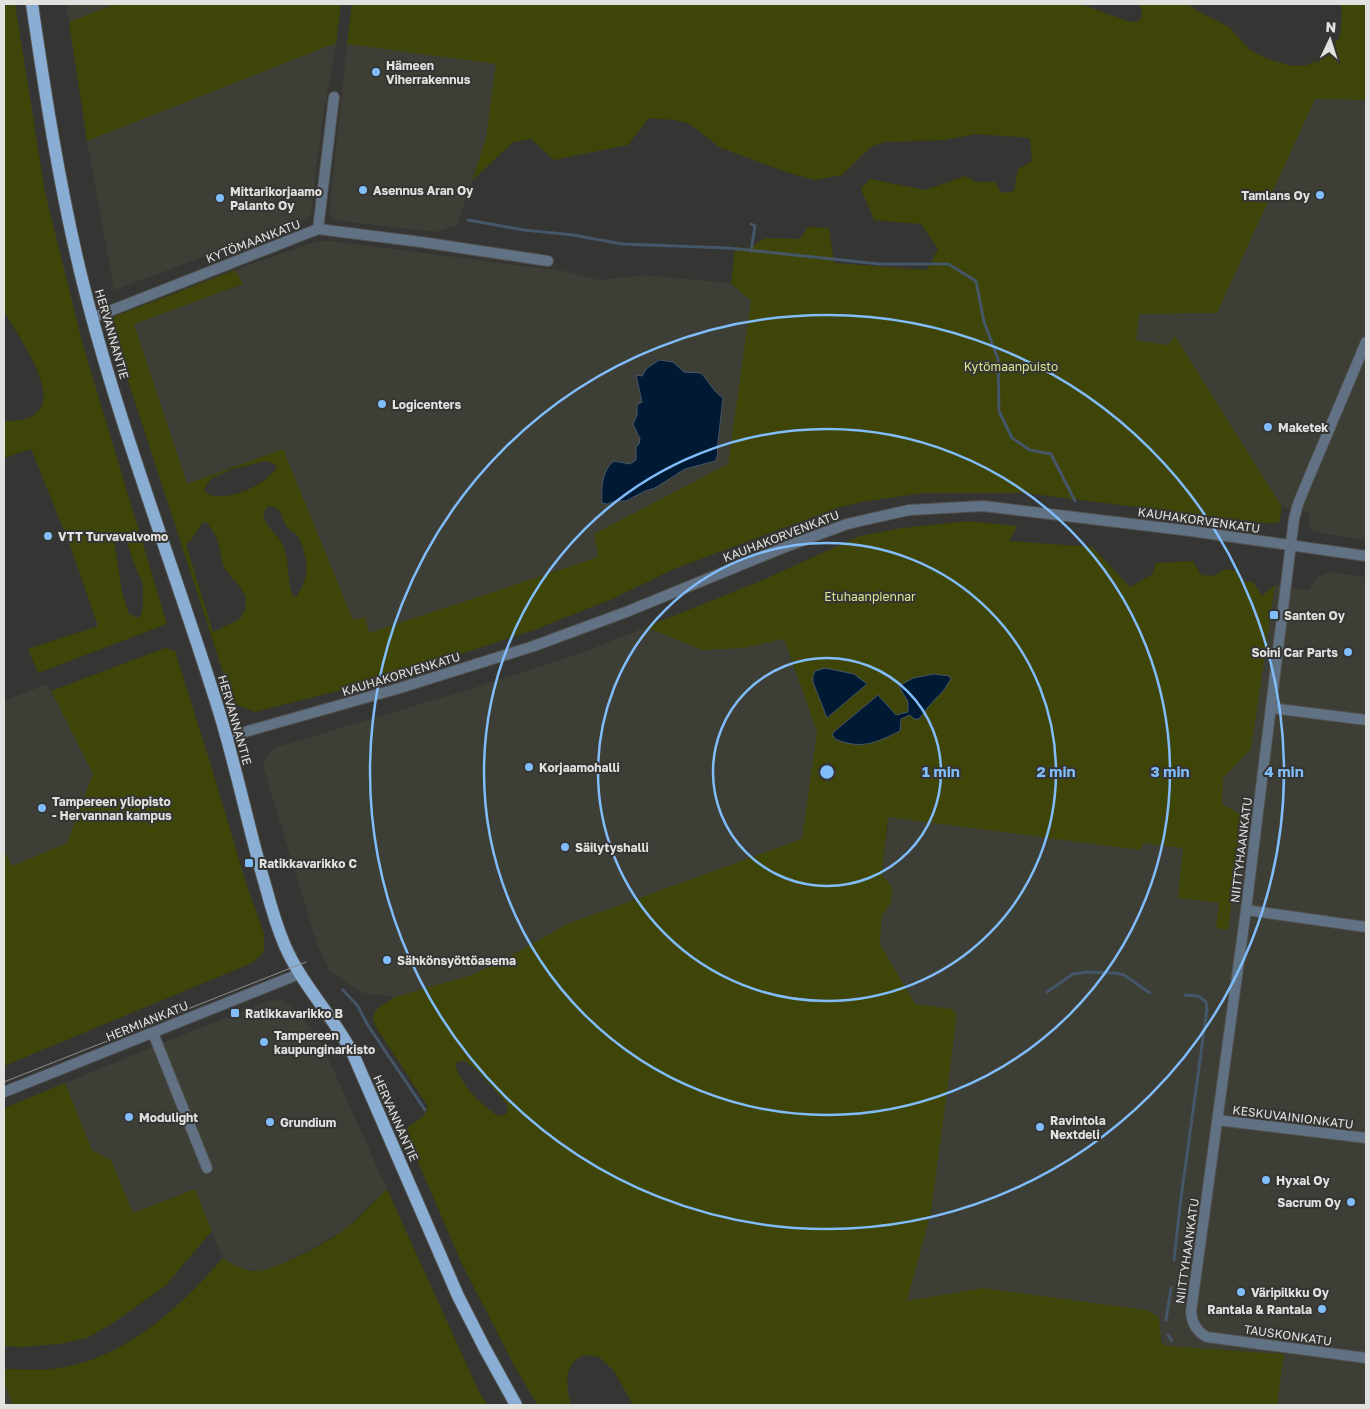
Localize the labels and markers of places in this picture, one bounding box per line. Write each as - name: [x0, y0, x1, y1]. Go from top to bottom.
- place label: Hämeen Viherrakennus: [386, 58, 471, 87]
- marker: Hämeen Viherrakennus: [370, 66, 382, 78]
- place label: Asennus Aran Oy: [373, 183, 474, 198]
- place label: Mittarikorjaamo Palanto Oy: [230, 184, 322, 213]
- marker: Asennus Aran Oy: [357, 184, 369, 196]
- place label: Tamlans Oy: [1241, 188, 1311, 203]
- marker: Tamlans Oy: [1314, 189, 1326, 201]
- marker: Mittarikorjaamo Palanto Oy: [214, 192, 226, 204]
- place label: Logicenters: [392, 397, 462, 412]
- marker: Logicenters: [376, 398, 388, 410]
- place label: Maketek: [1278, 420, 1328, 435]
- marker: Maketek: [1262, 421, 1274, 433]
- place label: VTT Turvavalvomo: [58, 529, 168, 544]
- marker: VTT Turvavalvomo: [42, 530, 54, 542]
- place label: Santen Oy: [1284, 608, 1346, 623]
- marker: Santen Oy: [1268, 609, 1280, 621]
- place label: Soini Car Parts: [1252, 645, 1338, 660]
- marker: Soini Car Parts: [1342, 646, 1354, 658]
- place label: Korjaamohalli: [539, 760, 620, 775]
- marker: Korjaamohalli: [523, 761, 535, 773]
- centre of rings: [818, 763, 836, 781]
- place label: Tampereen yliopisto - Hervannan kampus: [52, 794, 172, 823]
- marker: Tampereen yliopisto - Hervannan kampus: [36, 802, 48, 814]
- place label: Säilytyshalli: [575, 840, 649, 855]
- marker: Säilytyshalli: [559, 841, 571, 853]
- place label: Ratikkavarikko C: [259, 856, 357, 871]
- marker: Ratikkavarikko C: [243, 857, 255, 869]
- place label: Sähkönsyöttöasema: [397, 953, 516, 968]
- marker: Sähkönsyöttöasema: [381, 954, 393, 966]
- place label: Ratikkavarikko B: [245, 1006, 343, 1021]
- marker: Ratikkavarikko B: [229, 1007, 241, 1019]
- place label: Tampereen kaupunginarkisto: [274, 1028, 375, 1057]
- marker: Tampereen kaupunginarkisto: [258, 1036, 270, 1048]
- place label: Modulight: [139, 1110, 198, 1125]
- marker: Modulight: [123, 1111, 135, 1123]
- place label: Ravintola Nextdeli: [1050, 1113, 1106, 1142]
- place label: Grundium: [280, 1115, 336, 1130]
- marker: Grundium: [264, 1116, 276, 1128]
- marker: Ravintola Nextdeli: [1034, 1121, 1046, 1133]
- place label: Hyxal Oy: [1276, 1173, 1331, 1188]
- marker: Hyxal Oy: [1260, 1174, 1272, 1186]
- place label: Sacrum Oy: [1277, 1195, 1342, 1210]
- marker: Sacrum Oy: [1345, 1196, 1357, 1208]
- place label: Väripilkku Oy: [1251, 1285, 1330, 1300]
- marker: Väripilkku Oy: [1235, 1286, 1247, 1298]
- place label: Rantala & Rantala: [1207, 1302, 1312, 1317]
- marker: Rantala & Rantala: [1316, 1303, 1328, 1315]

